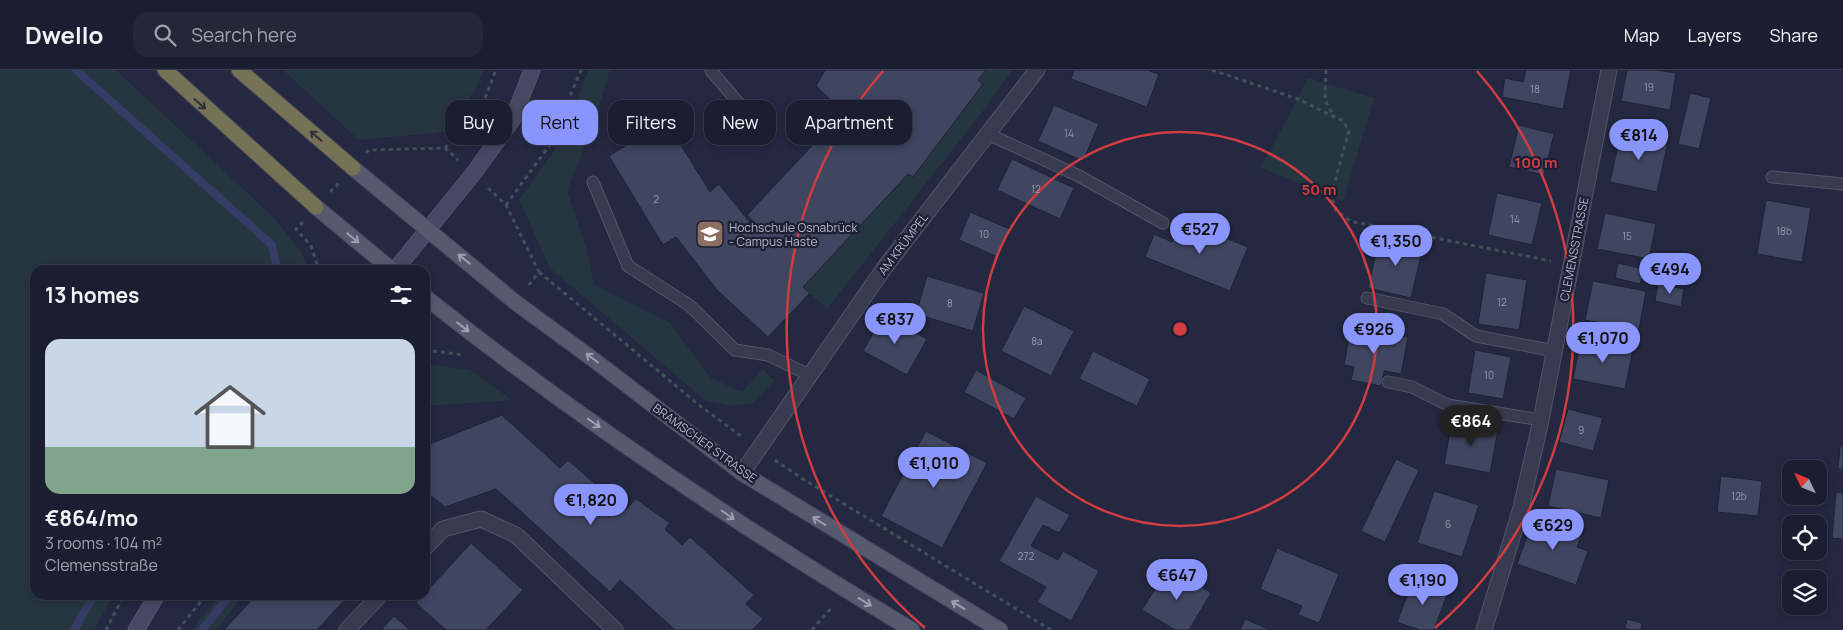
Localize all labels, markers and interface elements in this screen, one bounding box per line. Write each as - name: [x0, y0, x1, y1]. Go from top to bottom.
- search box: [133, 12, 483, 57]
- text: Dwello: [25, 18, 103, 51]
- icon: search: [151, 21, 179, 49]
- text: Search here: [191, 22, 297, 48]
- text: Map: [1624, 23, 1659, 47]
- text: Layers: [1687, 23, 1741, 47]
- text: Share: [1769, 23, 1818, 47]
- house number: 19: [1644, 80, 1654, 94]
- house number: 18: [1530, 82, 1540, 96]
- one-way arrow: [194, 98, 207, 110]
- chip: Buy: [445, 100, 512, 145]
- chip: Rent: [522, 100, 598, 145]
- chip: Filters: [608, 100, 694, 145]
- chip: New: [704, 100, 776, 145]
- chip: Apartment: [786, 100, 912, 145]
- pin: €814: [1609, 118, 1669, 161]
- text: €814: [1620, 124, 1658, 146]
- house number: 14: [1064, 126, 1074, 140]
- one-way arrow: [309, 130, 322, 142]
- text: 100 m: [1515, 152, 1557, 173]
- text: 50 m: [1301, 179, 1337, 200]
- house number: 12: [1031, 182, 1041, 196]
- house number: 2: [653, 192, 659, 206]
- street label: CLEMENSSTRASSE: [1556, 195, 1592, 302]
- street label: AM KRÜMPEL: [874, 210, 932, 278]
- pin: €527: [1170, 212, 1230, 255]
- house number: 14: [1510, 212, 1520, 226]
- text: €527: [1181, 218, 1219, 240]
- school or university icon: Hochschule Osnabrück - Campus Haste: [695, 219, 725, 249]
- place label: Hochschule Osnabrück - Campus Haste: [729, 219, 858, 250]
- pin: €1,350: [1355, 224, 1437, 267]
- house number: 18b: [1776, 224, 1792, 238]
- house number: 10: [979, 227, 989, 241]
- house number: 15: [1622, 229, 1632, 243]
- text: €1,350: [1370, 230, 1422, 252]
- one-way arrow: [346, 233, 359, 244]
- pin: €494: [1640, 252, 1700, 295]
- one-way arrow: [457, 254, 470, 265]
- text: €494: [1650, 258, 1690, 280]
- text: 13 homes: [45, 281, 139, 309]
- icon: filters: [387, 281, 415, 309]
- house number: 12: [1497, 295, 1507, 309]
- house number: 8: [947, 296, 953, 310]
- pin: €837: [865, 302, 925, 345]
- text: €837: [876, 308, 914, 330]
- pin: €926: [1344, 312, 1404, 355]
- text: €926: [1354, 318, 1394, 340]
- centre of rings: [1171, 320, 1189, 338]
- one-way arrow: [456, 321, 469, 332]
- pin: €1,070: [1562, 322, 1644, 364]
- text: €1,070: [1577, 327, 1629, 349]
- house number: 8a: [1031, 334, 1043, 348]
- one-way arrow: [586, 353, 599, 364]
- house number: 10: [1484, 368, 1494, 382]
- icon: home: [185, 372, 275, 462]
- street label: BRAMSCHER STRASSE: [649, 399, 761, 487]
- pin: €864: [1441, 404, 1501, 447]
- text: €864: [1451, 410, 1491, 432]
- one-way arrow: [587, 418, 601, 428]
- house number: 9: [1578, 423, 1584, 437]
- pin: €1,010: [893, 446, 975, 489]
- text: €1,010: [909, 452, 959, 474]
- north arrow: [1782, 460, 1828, 505]
- map controls: [1782, 460, 1827, 615]
- pin: €1,820: [550, 484, 632, 526]
- text: €1,820: [565, 489, 617, 511]
- house number: 12b: [1731, 489, 1747, 503]
- text: €864/mo: [45, 504, 138, 532]
- pin: €629: [1523, 508, 1583, 551]
- one-way arrow: [721, 510, 735, 520]
- text: €629: [1533, 514, 1573, 536]
- one-way arrow: [812, 515, 826, 525]
- button: locate: [1782, 515, 1827, 560]
- house number: 6: [1445, 517, 1451, 531]
- text: 3 rooms · 104 m²: [45, 532, 162, 554]
- house number: 272: [1018, 549, 1035, 563]
- text: Clemensstraße: [45, 554, 158, 576]
- pin: €647: [1147, 558, 1207, 601]
- text: €647: [1157, 564, 1197, 586]
- pin: €1,190: [1382, 564, 1464, 606]
- text: €1,190: [1399, 569, 1447, 591]
- button: layers: [1782, 570, 1827, 615]
- one-way arrow: [858, 597, 872, 607]
- one-way arrow: [951, 599, 965, 609]

